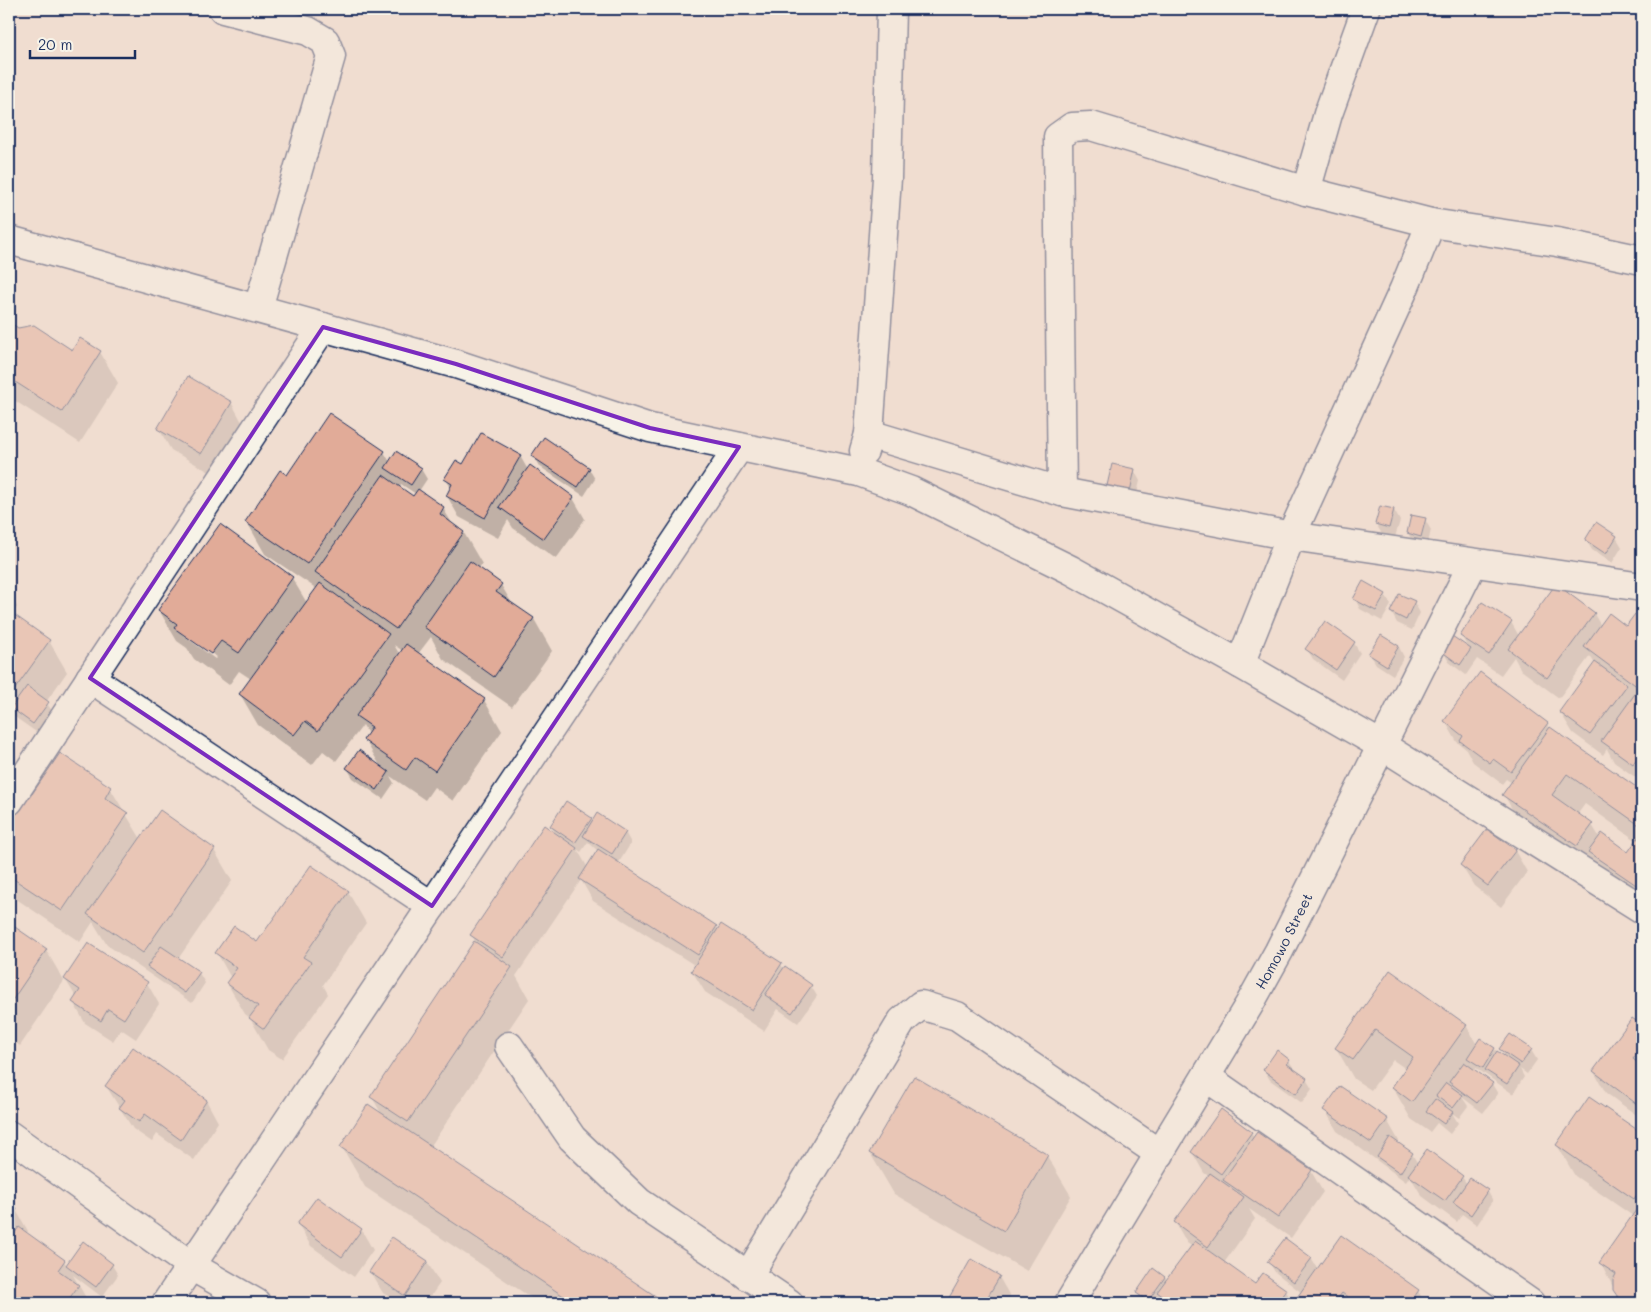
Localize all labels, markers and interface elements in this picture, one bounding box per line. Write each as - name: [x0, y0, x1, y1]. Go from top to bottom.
- scale bar: [30, 28, 135, 60]
- text: 20 m: [38, 34, 72, 54]
- street label: Homowo Street: [1250, 889, 1316, 992]

